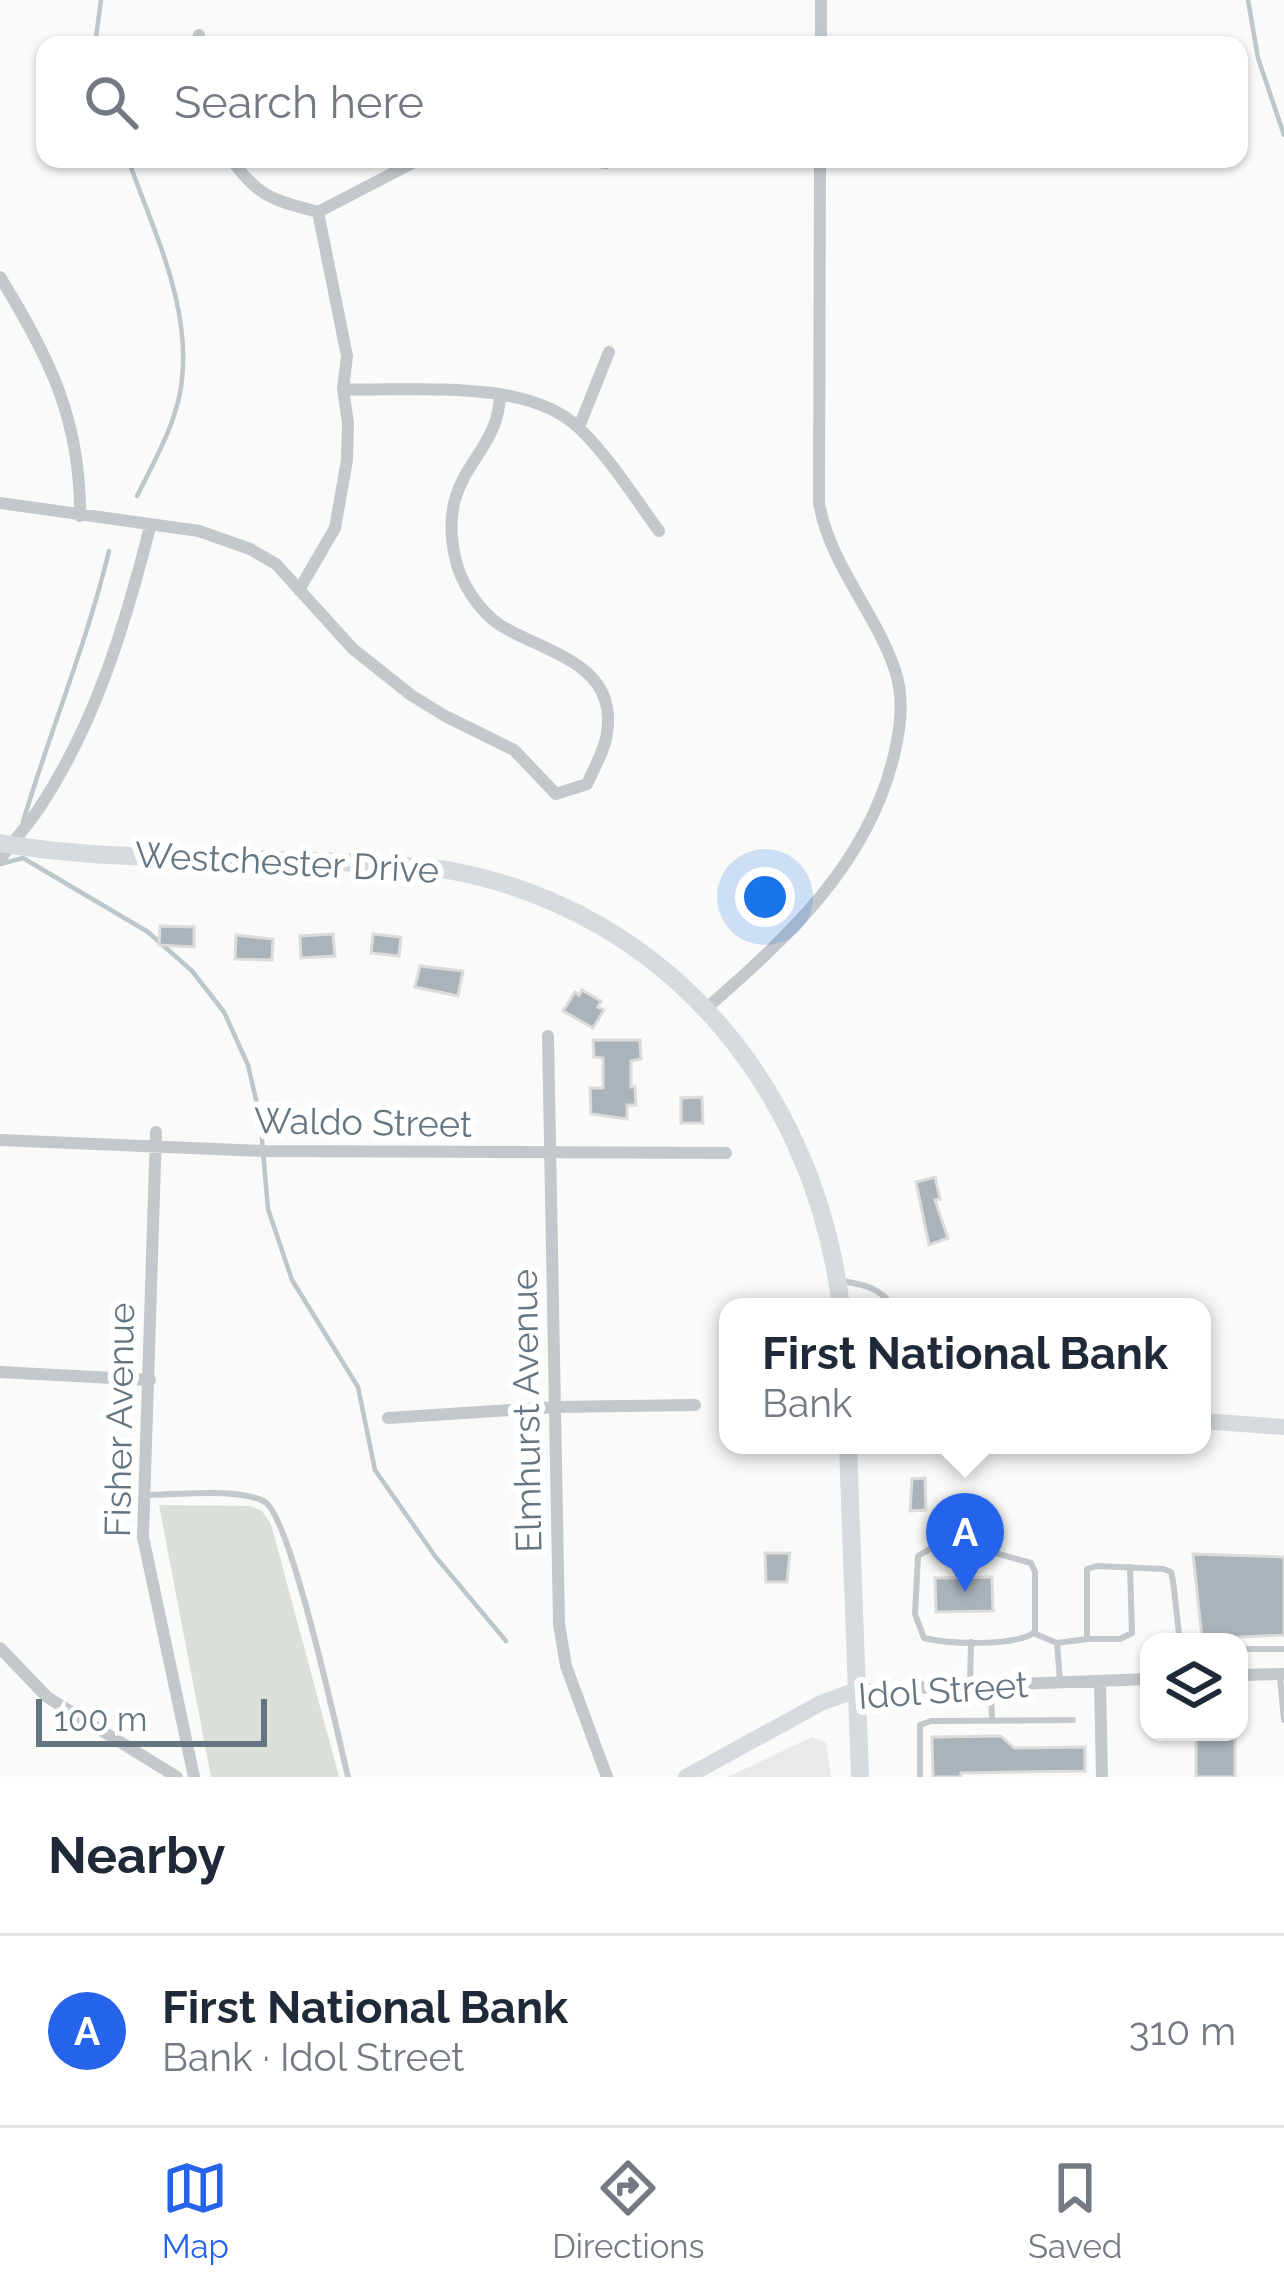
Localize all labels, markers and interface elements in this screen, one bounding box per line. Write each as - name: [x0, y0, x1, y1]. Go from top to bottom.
- search box: [36, 36, 1248, 168]
- icon: search: [78, 69, 144, 135]
- text: Search here: [174, 76, 424, 129]
- street label: Westchester Drive: [134, 833, 440, 891]
- your location: [735, 867, 795, 927]
- street label: Waldo Street: [254, 1099, 472, 1145]
- street label: Elmhurst Avenue: [503, 1269, 549, 1553]
- popup: [719, 1298, 1211, 1454]
- street label: Fisher Avenue: [96, 1302, 142, 1538]
- text: First National Bank: [762, 1327, 1168, 1380]
- text: Bank: [762, 1380, 853, 1426]
- pin: A: [926, 1493, 1004, 1592]
- map controls: [1140, 1633, 1248, 1741]
- button: layers: [1140, 1633, 1248, 1741]
- street label: Idol Street: [857, 1663, 1029, 1717]
- scale bar: [36, 1693, 267, 1746]
- text: 100 m: [54, 1700, 147, 1739]
- text: Nearby: [48, 1825, 225, 1885]
- text: First National Bank: [162, 1981, 568, 2034]
- text: A: [74, 2008, 100, 2054]
- text: 310 m: [1129, 2008, 1236, 2054]
- text: Bank · Idol Street: [162, 2034, 464, 2080]
- tab: Map: [162, 2155, 229, 2266]
- tab: Directions: [552, 2155, 705, 2266]
- tab: Saved: [1028, 2155, 1122, 2266]

